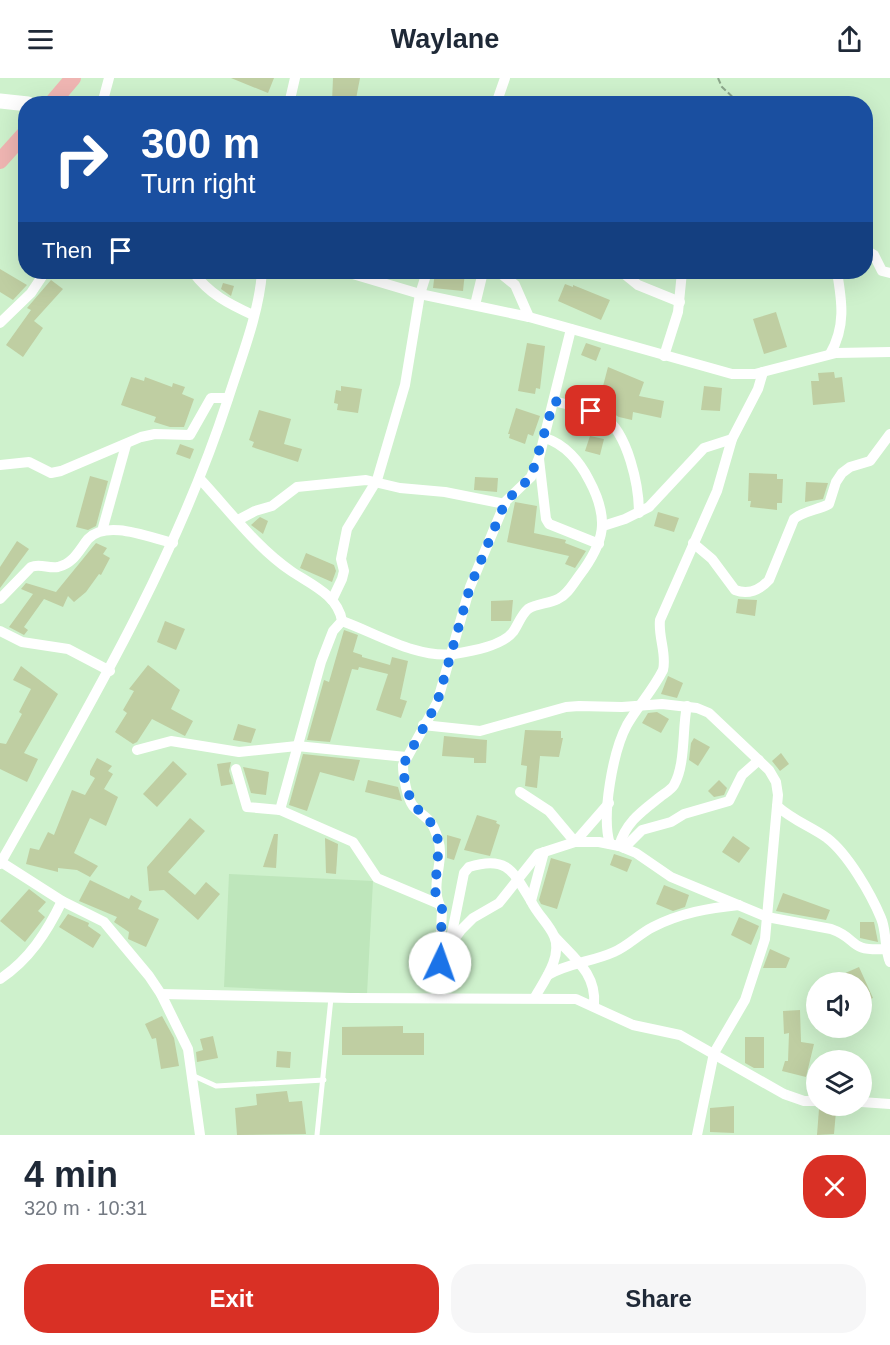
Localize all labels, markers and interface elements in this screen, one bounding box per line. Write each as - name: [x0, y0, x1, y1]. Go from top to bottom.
- icon: menu: [24, 23, 57, 56]
- icon: share: [833, 23, 866, 56]
- text: Waylane: [391, 24, 499, 54]
- icon: right: [42, 120, 120, 198]
- text: 300 m: [141, 120, 260, 167]
- text: Turn right: [141, 169, 256, 199]
- icon: arrive: [104, 234, 137, 267]
- text: Then: [42, 238, 92, 263]
- pin: [565, 385, 616, 436]
- icon: arrive: [574, 394, 607, 427]
- position arrow: [408, 931, 472, 995]
- map controls: [806, 972, 872, 1116]
- button: sound: [806, 972, 872, 1038]
- button: layers: [806, 1050, 872, 1116]
- text: 4 min: [24, 1154, 118, 1195]
- button: close: [803, 1155, 866, 1218]
- text: 320 m · 10:31: [24, 1197, 147, 1219]
- button: Exit: [24, 1264, 439, 1333]
- button: Share: [451, 1264, 866, 1333]

